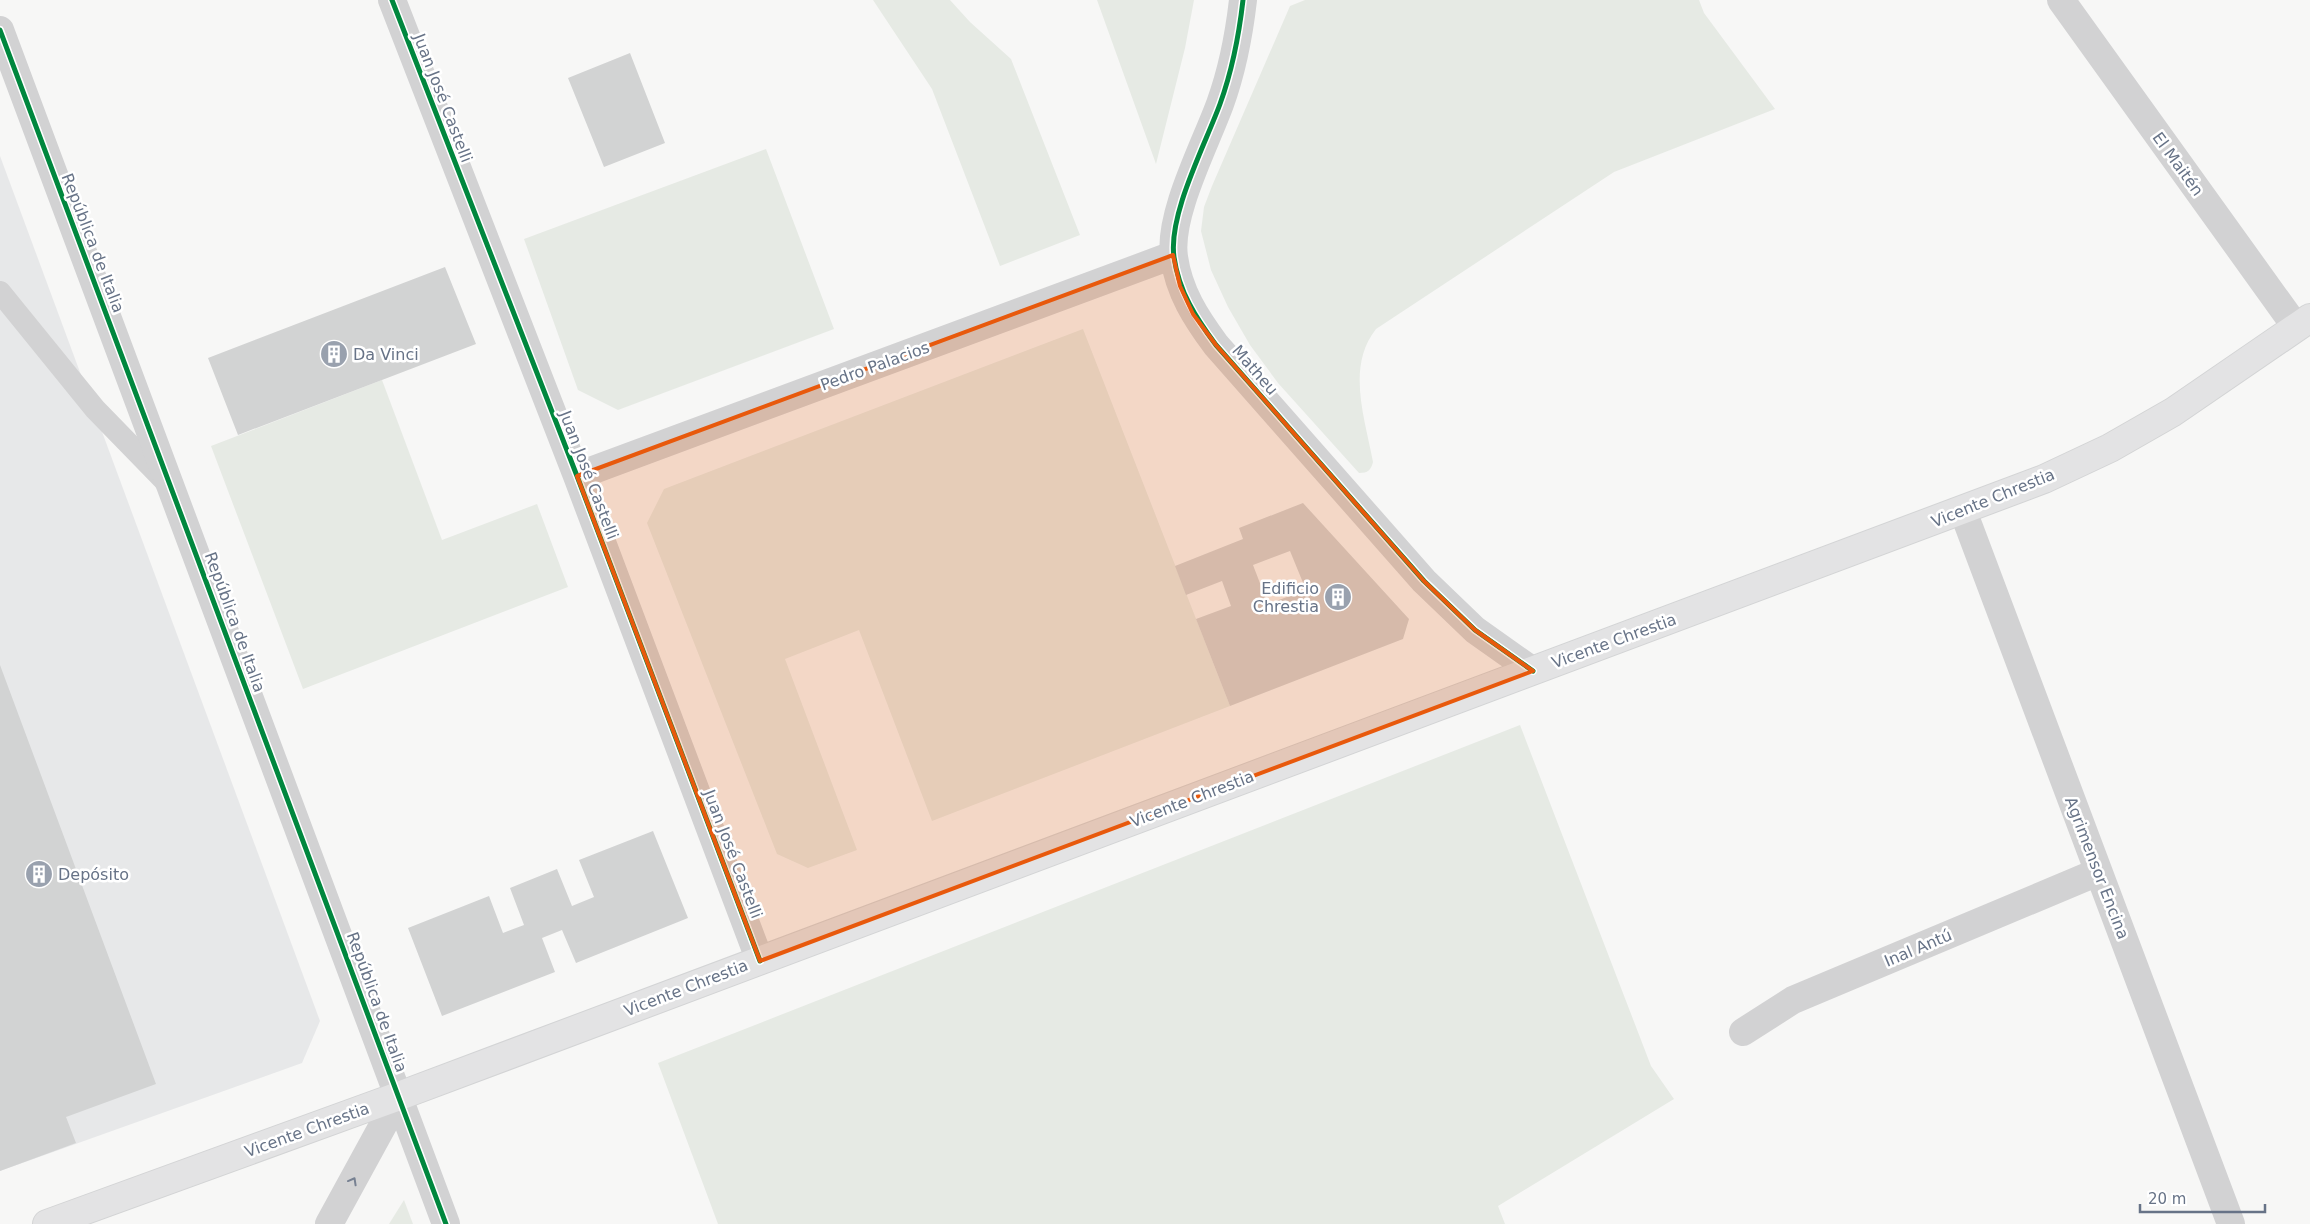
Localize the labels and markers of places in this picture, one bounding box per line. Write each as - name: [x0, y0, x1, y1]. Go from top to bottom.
- building icon: Da Vinci: [319, 339, 349, 369]
- place label: Da Vinci: [353, 345, 419, 364]
- place label: Edificio Chrestia: [1253, 579, 1319, 616]
- building icon: Edificio Chrestia: [1323, 582, 1353, 612]
- building icon: Depósito: [24, 859, 54, 889]
- place label: Depósito: [58, 865, 129, 884]

